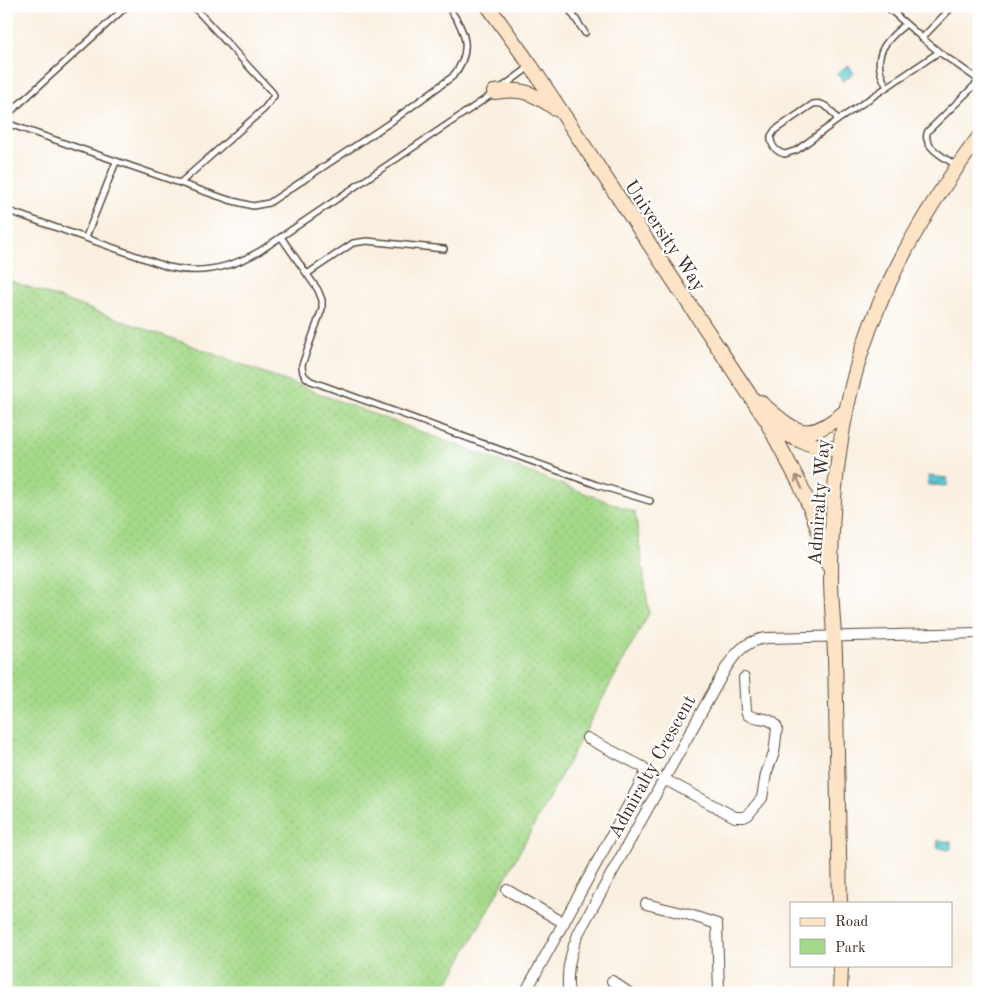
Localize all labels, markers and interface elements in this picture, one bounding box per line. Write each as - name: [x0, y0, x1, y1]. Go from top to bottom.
- street label: University Way: [620, 178, 708, 295]
- street label: Admiralty Way: [807, 438, 834, 566]
- one-way arrow: [793, 475, 803, 490]
- street label: Admiralty Crescent: [606, 692, 700, 842]
- legend: [790, 902, 952, 966]
- text: Road: [835, 915, 869, 930]
- text: Park: [835, 941, 866, 956]

